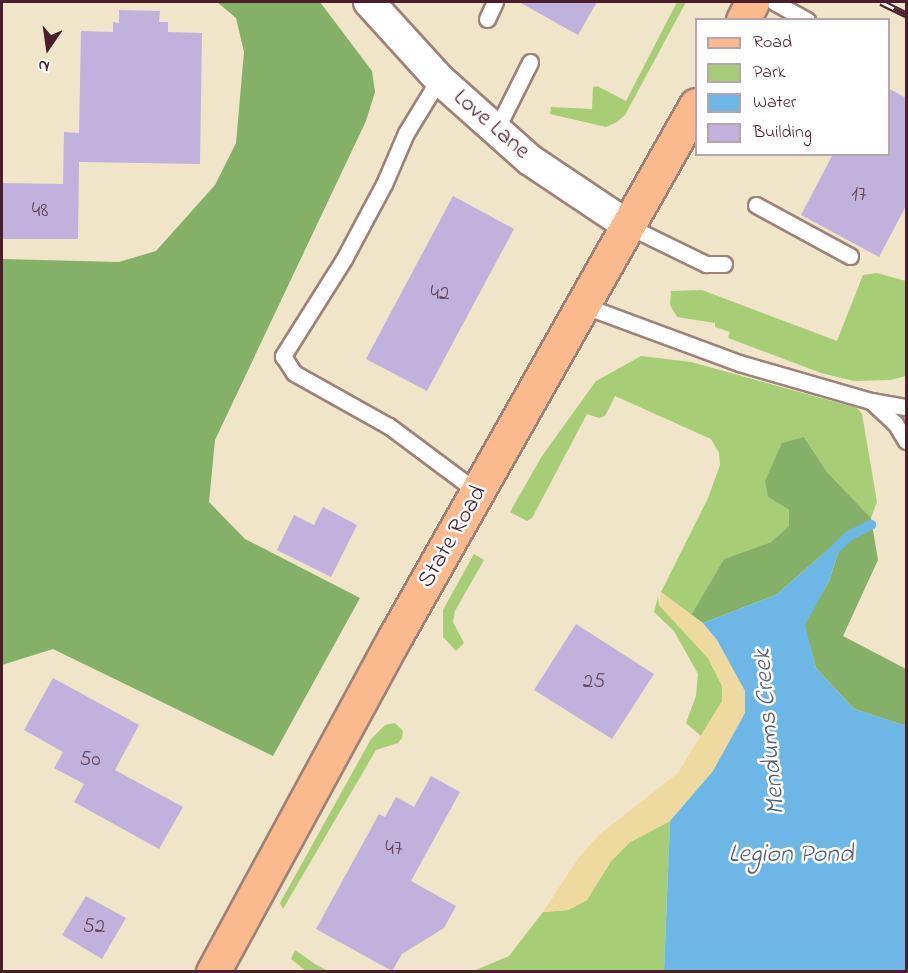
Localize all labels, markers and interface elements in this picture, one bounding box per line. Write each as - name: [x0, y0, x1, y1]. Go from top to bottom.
- north arrow: [18, 18, 78, 78]
- legend: [695, 18, 890, 156]
- text: Road: [753, 30, 792, 56]
- text: N: [36, 53, 52, 78]
- text: Park: [753, 60, 786, 86]
- street label: Love Lane: [447, 84, 535, 166]
- text: Water: [753, 90, 796, 116]
- text: Building: [753, 120, 812, 146]
- house number: 17: [851, 182, 867, 208]
- house number: 48: [32, 198, 48, 224]
- house number: 42: [430, 281, 450, 307]
- street label: State Road: [412, 481, 494, 593]
- water label: Mendums Creek: [748, 648, 794, 816]
- house number: 25: [583, 669, 605, 695]
- house number: 50: [79, 747, 101, 773]
- house number: 47: [385, 836, 403, 862]
- water label: Legion Pond: [729, 840, 853, 872]
- house number: 52: [83, 914, 105, 940]

